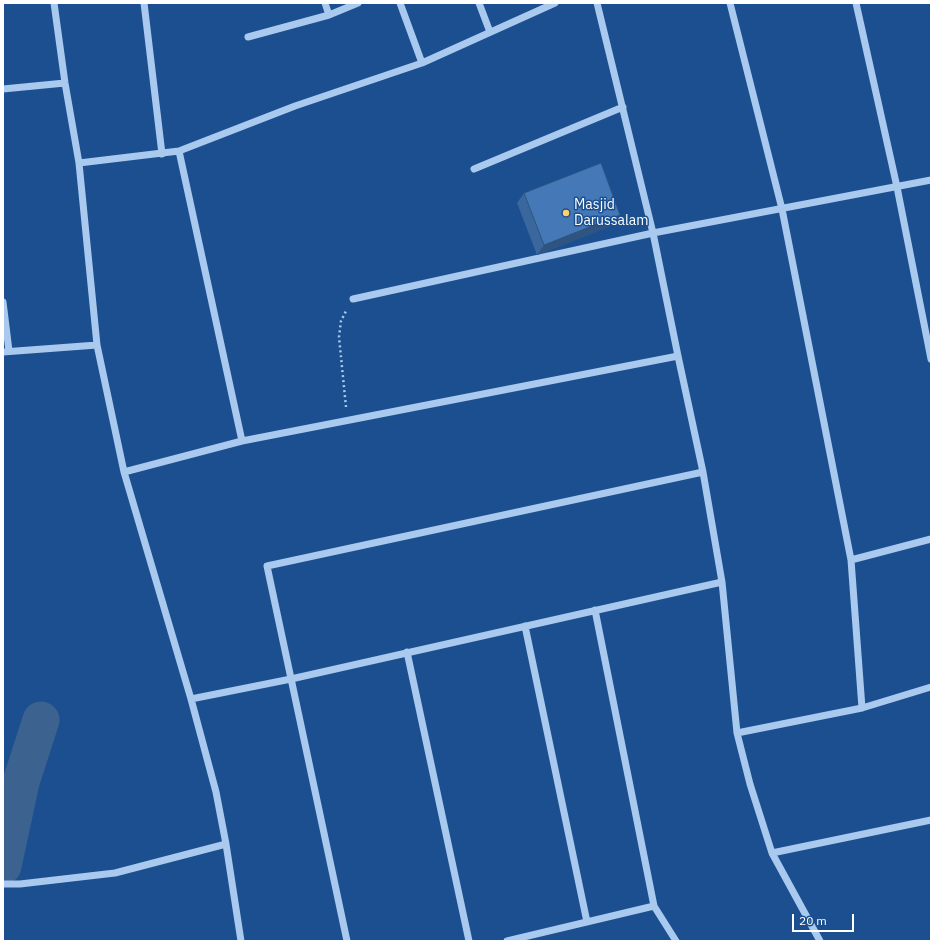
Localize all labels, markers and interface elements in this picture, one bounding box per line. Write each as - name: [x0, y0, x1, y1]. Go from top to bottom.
- place label: Masjid Darussalam: [574, 197, 648, 230]
- marker: Masjid Darussalam: [561, 208, 571, 218]
- scale bar: [794, 906, 856, 932]
- text: 20 m: [799, 913, 827, 928]

